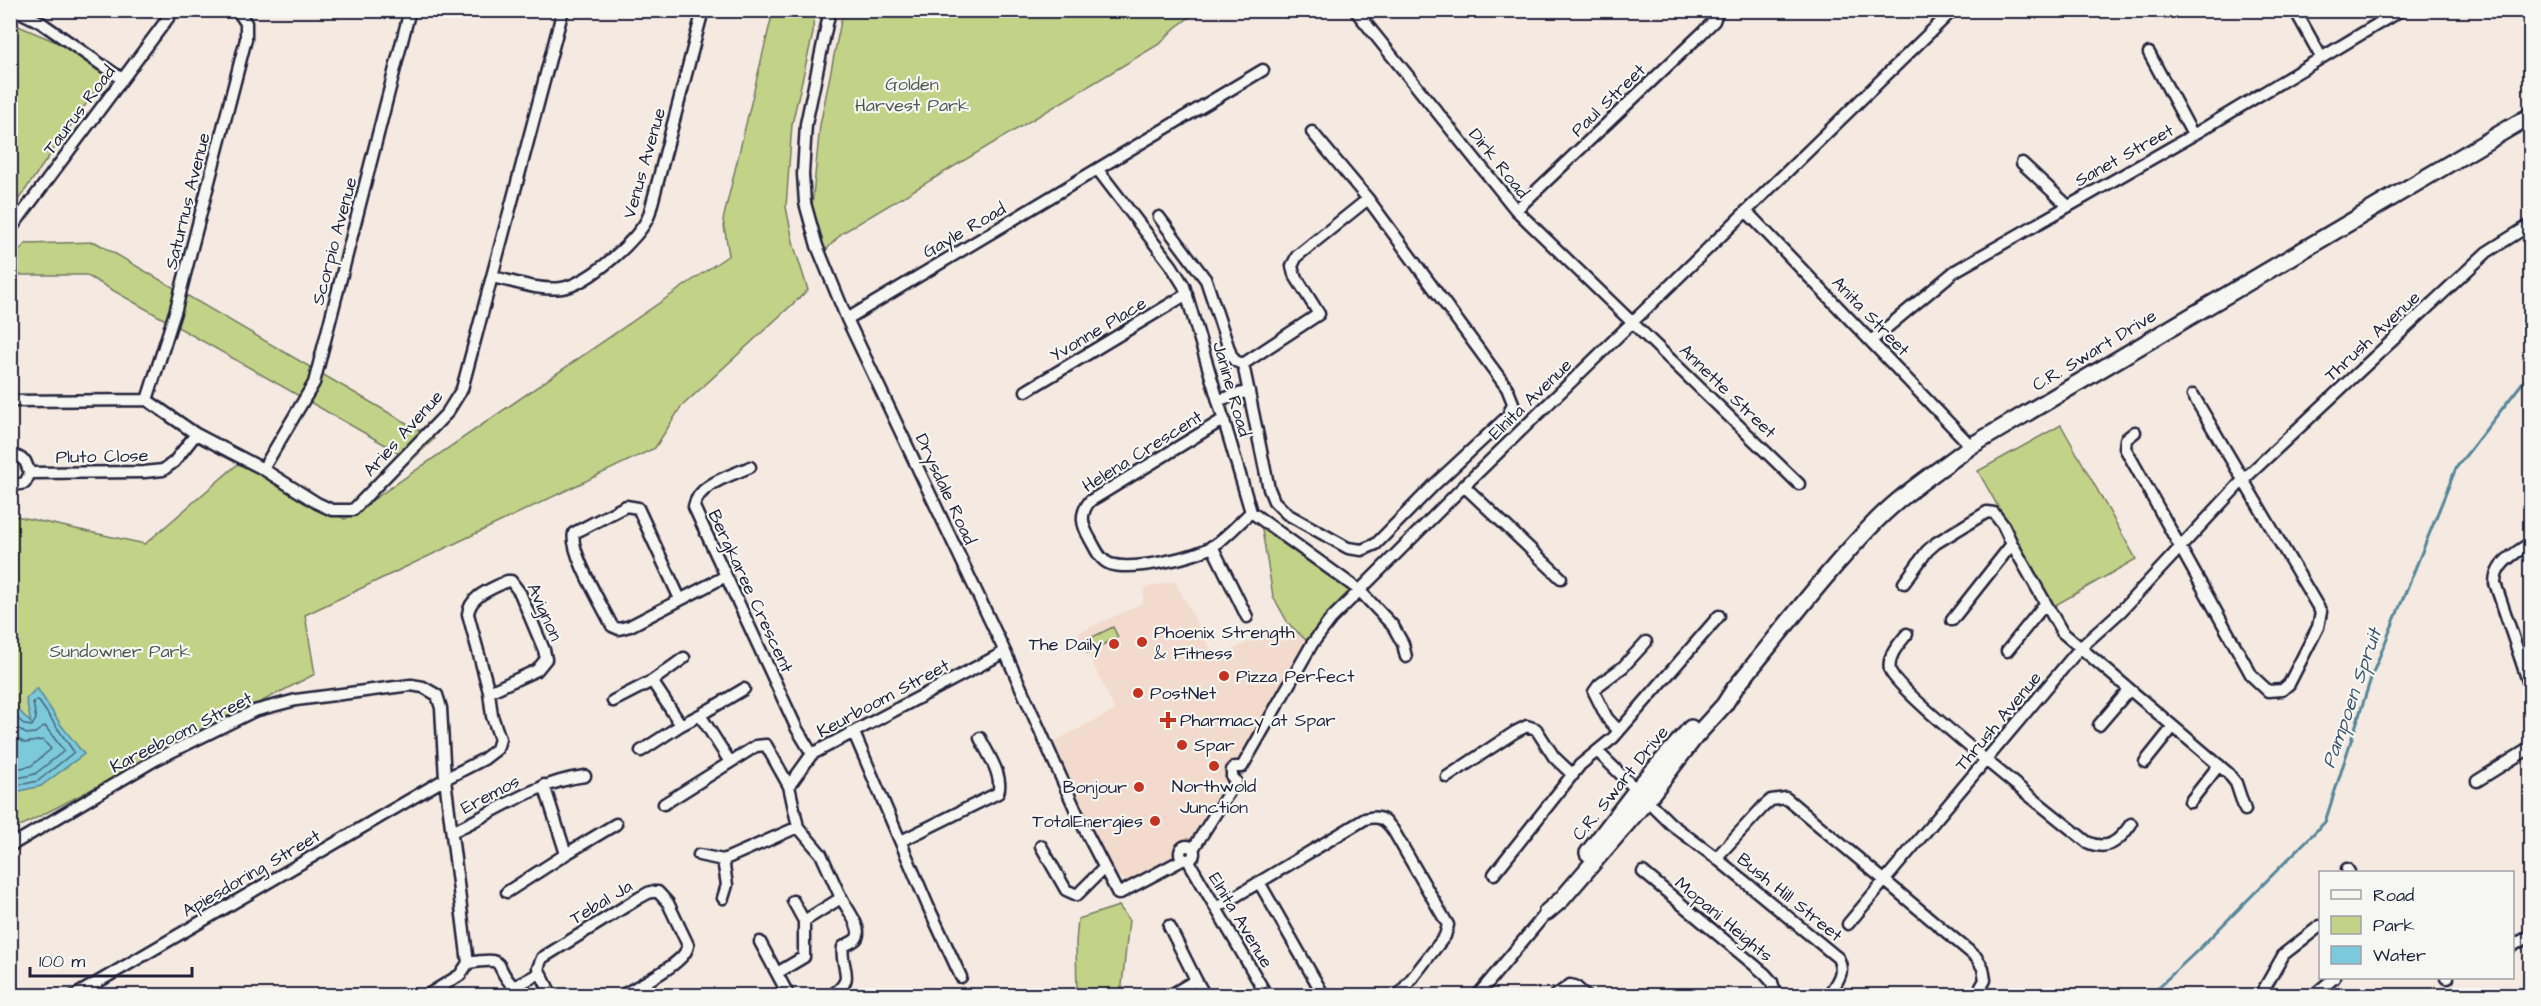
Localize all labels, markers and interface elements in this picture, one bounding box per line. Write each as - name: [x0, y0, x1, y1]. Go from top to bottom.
- street label: Paul Street: [1565, 58, 1652, 142]
- street label: Taurus Road: [37, 60, 121, 160]
- park label: Golden Harvest Park: [855, 72, 969, 118]
- street label: Venus Avenue: [617, 105, 672, 221]
- street label: Sanet Street: [2070, 118, 2179, 193]
- street label: Dirk Road: [1462, 123, 1535, 204]
- street label: Saturnus Avenue: [158, 130, 217, 272]
- street label: Scorpio Avenue: [305, 174, 364, 308]
- street label: Gayle Road: [918, 196, 1011, 265]
- street label: Anita Street: [1826, 271, 1916, 362]
- street label: Thrush Avenue: [2319, 285, 2426, 387]
- street label: Yvonne Place: [1045, 291, 1151, 368]
- street label: C.R. Swart Drive: [2027, 303, 2161, 397]
- street label: Annette Street: [1674, 338, 1782, 445]
- street label: Janine Road: [1206, 339, 1257, 440]
- street label: Elnita Avenue: [1483, 353, 1578, 446]
- street label: Aries Avenue: [358, 384, 449, 482]
- street label: Helena Crescent: [1077, 404, 1208, 498]
- street label: Drysdale Road: [908, 430, 982, 549]
- street label: Pluto Close: [56, 443, 149, 470]
- street label: Bergkaree Crescent: [701, 506, 800, 678]
- street label: Avignon: [520, 579, 568, 646]
- place label: Phoenix Strength & Fitness: [1154, 620, 1295, 666]
- water label: Pampoen Spruit: [2315, 623, 2390, 772]
- place label: The Daily: [1029, 632, 1102, 658]
- marker: Phoenix Strength & Fitness: [1135, 635, 1149, 649]
- marker: The Daily: [1107, 637, 1121, 651]
- park label: Sundowner Park: [49, 639, 191, 664]
- street label: Keurboom Street: [813, 653, 955, 744]
- place label: Pizza Perfect: [1236, 664, 1355, 689]
- street label: Thrush Avenue: [1949, 666, 2048, 776]
- marker: Pizza Perfect: [1217, 669, 1231, 683]
- place label: PostNet: [1150, 681, 1217, 706]
- street label: Kareeboom Street: [106, 685, 257, 779]
- marker: PostNet: [1131, 686, 1145, 700]
- place label: Pharmacy at Spar: [1180, 708, 1336, 734]
- marker: Pharmacy at Spar: [1161, 713, 1175, 727]
- street label: C.R. Swart Drive: [1566, 720, 1675, 846]
- place label: Spar: [1194, 733, 1235, 758]
- marker: Spar: [1175, 738, 1189, 752]
- marker: Northwold Junction: [1207, 759, 1221, 773]
- street label: Eremos: [456, 768, 524, 820]
- place label: Northwold Junction: [1172, 774, 1256, 820]
- place label: Bonjour: [1063, 775, 1127, 800]
- marker: Bonjour: [1132, 780, 1146, 794]
- place label: TotalEnergies: [1032, 809, 1143, 835]
- marker: TotalEnergies: [1148, 814, 1162, 828]
- street label: Apiesdoring Street: [177, 823, 326, 924]
- street label: Bush Hill Street: [1732, 847, 1848, 948]
- street label: Elnita Avenue: [1202, 868, 1279, 973]
- street label: Mopani Heights: [1669, 871, 1778, 969]
- legend: [2319, 871, 2514, 979]
- street label: Tebal Ja: [565, 874, 637, 931]
- text: Road: [2373, 883, 2414, 908]
- text: Park: [2373, 913, 2415, 938]
- scale bar: [30, 940, 192, 978]
- text: Water: [2373, 943, 2426, 968]
- text: 100 m: [39, 949, 85, 974]

